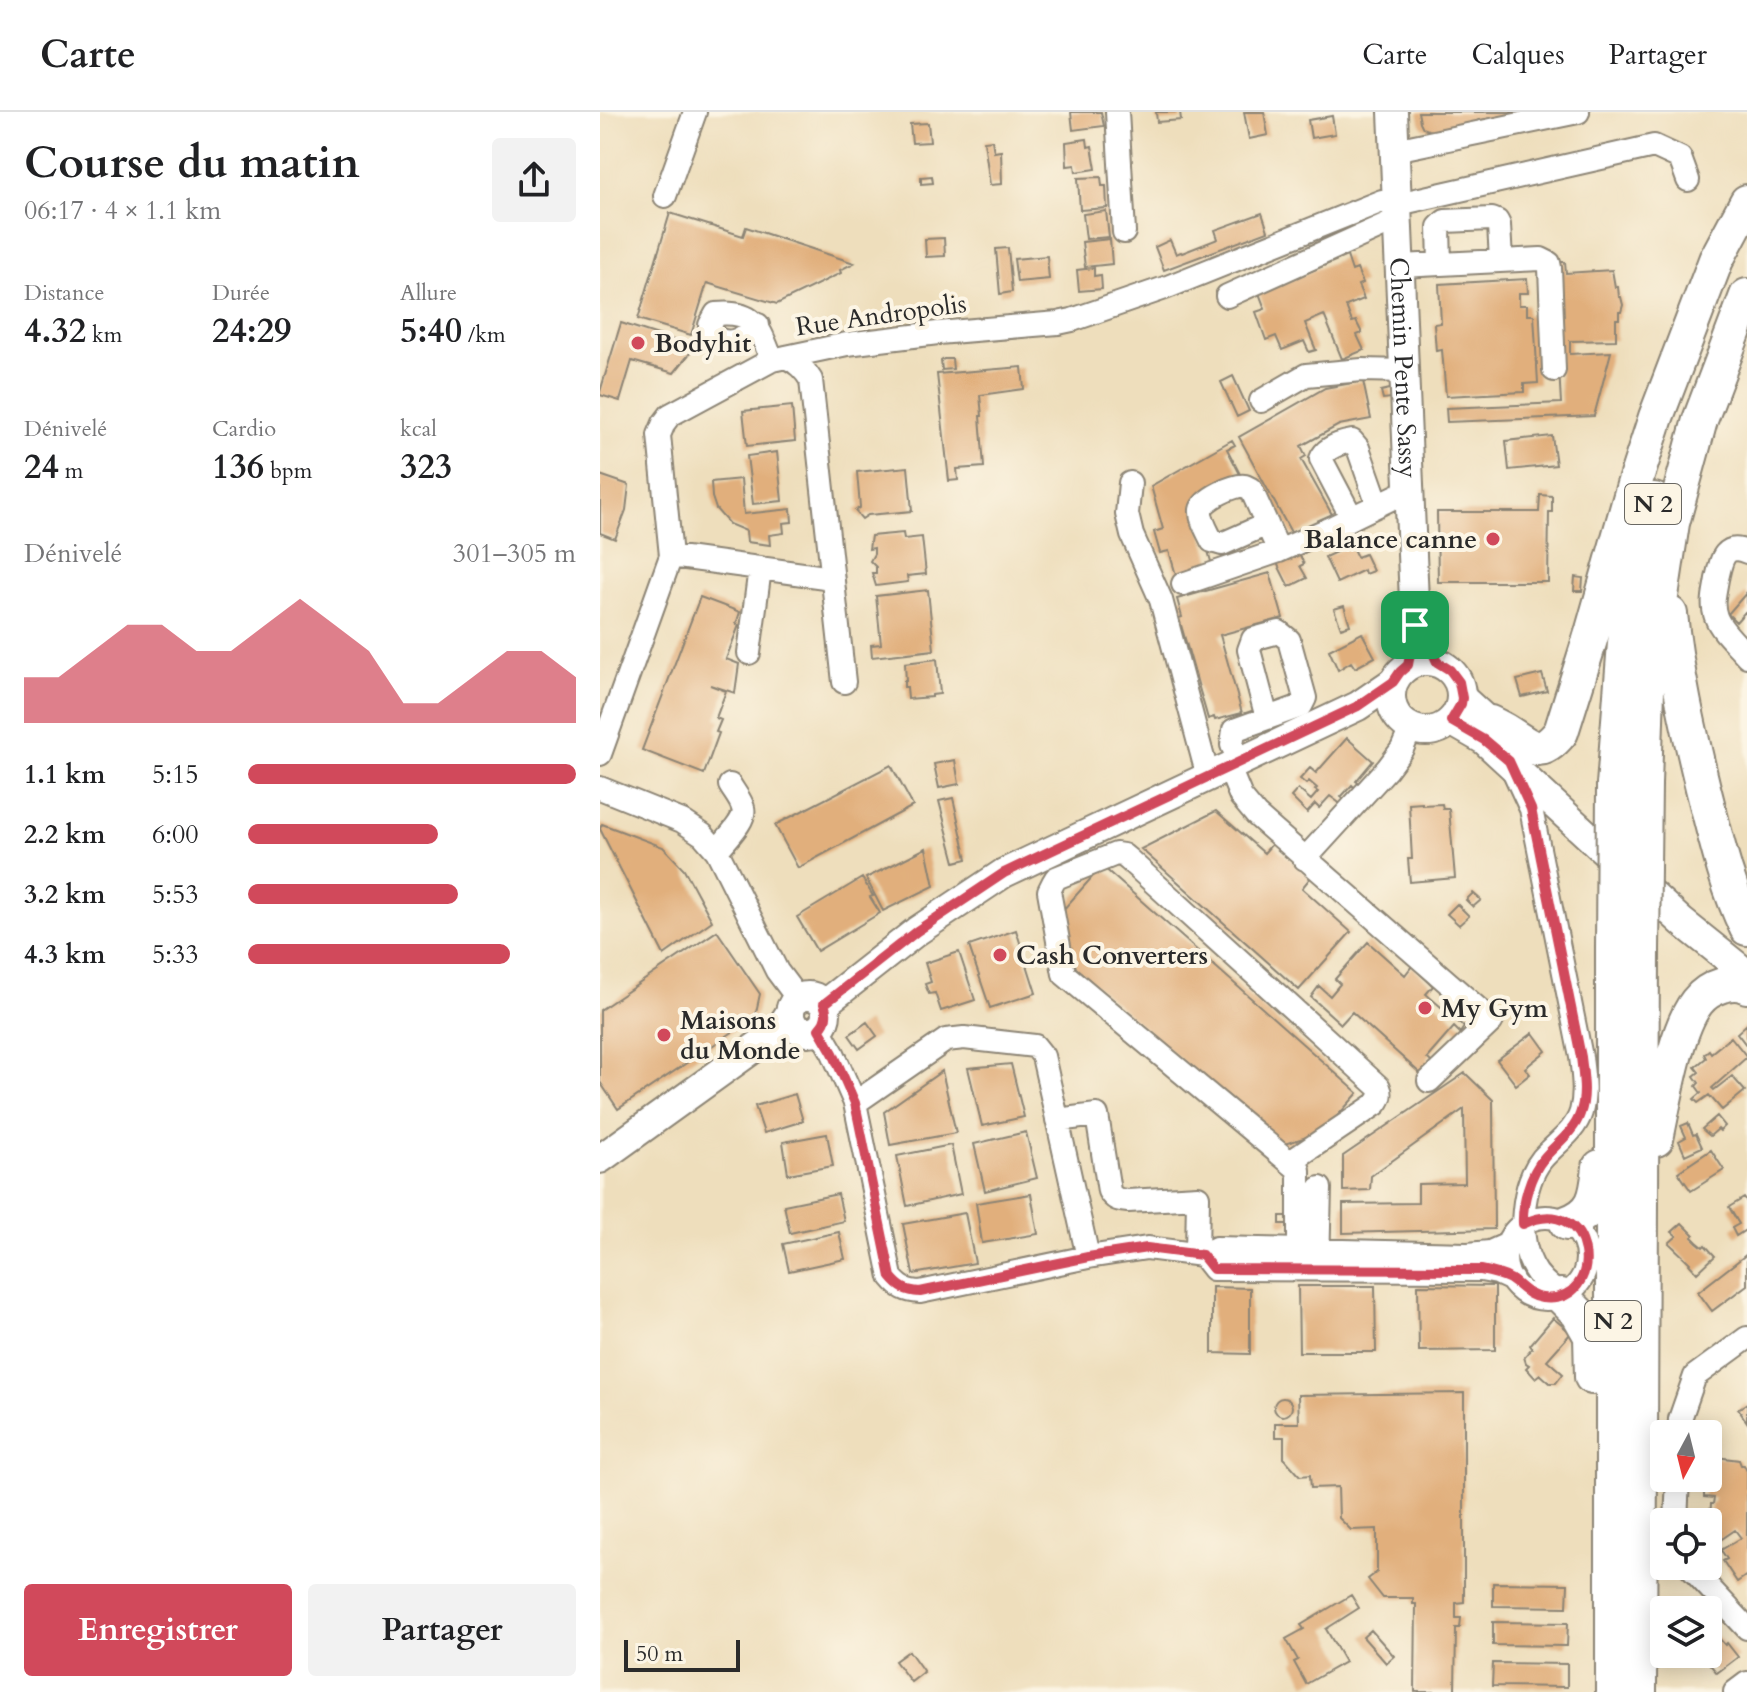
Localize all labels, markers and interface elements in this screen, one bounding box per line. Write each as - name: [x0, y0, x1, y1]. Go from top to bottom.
- text: Carte: [40, 29, 136, 81]
- text: Carte: [1362, 36, 1427, 74]
- text: Calques: [1471, 36, 1565, 74]
- text: Partager: [1609, 36, 1707, 74]
- text: Course du matin: [24, 133, 360, 193]
- button: share: [492, 138, 576, 222]
- text: 06:17 · 4 × 1.1 km: [24, 193, 221, 228]
- street label: Chemin Pente Sassy: [1382, 256, 1426, 479]
- text: Distance: [24, 278, 104, 308]
- text: Durée: [212, 278, 270, 308]
- text: Allure: [400, 278, 457, 308]
- street label: Rue Andropolis: [793, 286, 969, 344]
- text: 4.32: [24, 308, 86, 354]
- text: 24:29: [212, 308, 292, 354]
- text: 5:40: [400, 308, 462, 354]
- text: km: [86, 320, 122, 350]
- text: /km: [462, 320, 506, 350]
- place label: Bodyhit: [654, 326, 751, 361]
- marker: Bodyhit: [629, 334, 647, 352]
- text: Dénivelé: [24, 414, 107, 444]
- text: Cardio: [212, 414, 276, 444]
- text: kcal: [400, 414, 437, 444]
- text: 24: [24, 444, 59, 490]
- text: 136: [212, 444, 264, 490]
- text: 323: [400, 444, 452, 490]
- text: m: [59, 456, 83, 486]
- text: bpm: [264, 456, 312, 486]
- road number: N 2: [1625, 484, 1681, 524]
- place label: Balance canne: [1304, 522, 1477, 557]
- marker: Balance canne: [1484, 530, 1502, 548]
- text: Dénivelé: [24, 536, 122, 571]
- text: 301–305 m: [453, 536, 576, 571]
- pin: [1381, 591, 1449, 659]
- icon: arrive: [1393, 603, 1437, 647]
- text: 1.1 km: [24, 757, 105, 792]
- text: 5:15: [152, 757, 199, 792]
- text: 2.2 km: [24, 817, 105, 852]
- text: 6:00: [152, 817, 199, 852]
- text: 3.2 km: [24, 877, 105, 912]
- text: 5:53: [152, 877, 199, 912]
- text: 4.3 km: [24, 937, 105, 972]
- text: 5:33: [152, 937, 199, 972]
- place label: Cash Converters: [1016, 938, 1208, 973]
- marker: Cash Converters: [991, 946, 1009, 964]
- place label: My Gym: [1441, 991, 1548, 1026]
- marker: My Gym: [1416, 999, 1434, 1017]
- place label: Maisons du Monde: [680, 1003, 801, 1068]
- marker: Maisons du Monde: [655, 1026, 673, 1044]
- road number: N 2: [1585, 1301, 1641, 1341]
- north arrow: [1650, 1420, 1722, 1492]
- map controls: [1650, 1420, 1722, 1668]
- button: locate: [1650, 1508, 1722, 1580]
- button: Enregistrer: [24, 1584, 292, 1676]
- button: Partager: [308, 1584, 576, 1676]
- button: layers: [1650, 1596, 1722, 1668]
- scale bar: [624, 1636, 740, 1672]
- text: 50 m: [636, 1639, 683, 1669]

